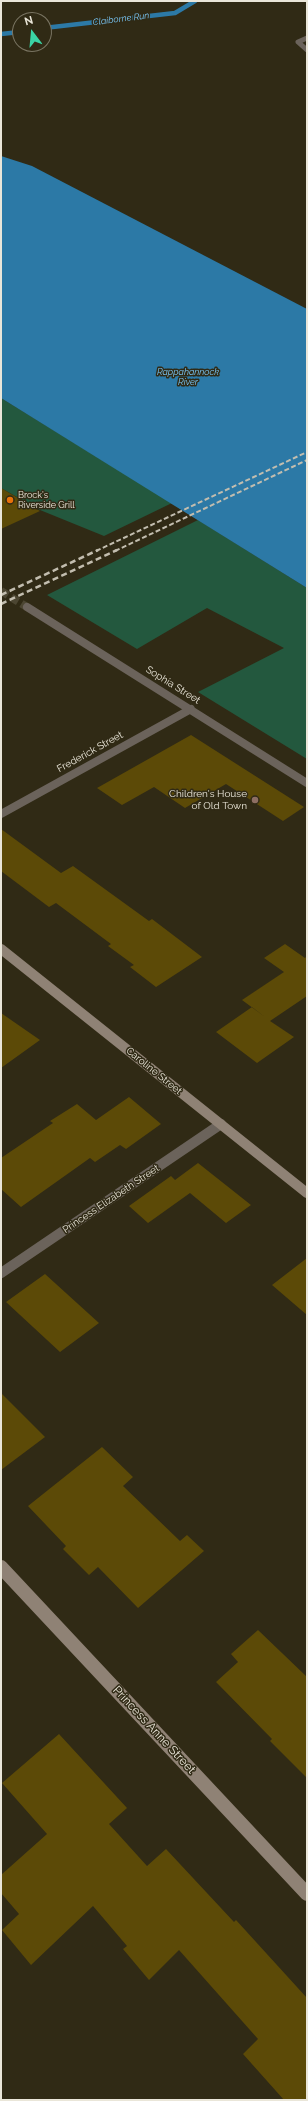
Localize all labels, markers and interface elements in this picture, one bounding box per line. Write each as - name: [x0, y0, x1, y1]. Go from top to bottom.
- water label: Claiborne Run: [92, 10, 150, 28]
- north arrow: [12, 12, 52, 52]
- text: N: [23, 14, 35, 28]
- water label: Rappahannock River: [157, 367, 219, 388]
- place label: Brock's Riverside Grill: [18, 490, 75, 511]
- marker: Brock's Riverside Grill: [5, 495, 15, 505]
- street label: Sophia Street: [144, 664, 202, 706]
- street label: Frederick Street: [55, 729, 125, 775]
- place label: Children's House of Old Town: [169, 788, 247, 812]
- marker: Children's House of Old Town: [250, 795, 260, 805]
- street label: Caroline Street: [124, 1045, 184, 1097]
- street label: Princess Elizabeth Street: [60, 1162, 162, 1236]
- street label: Princess Anne Street: [110, 1683, 198, 1777]

